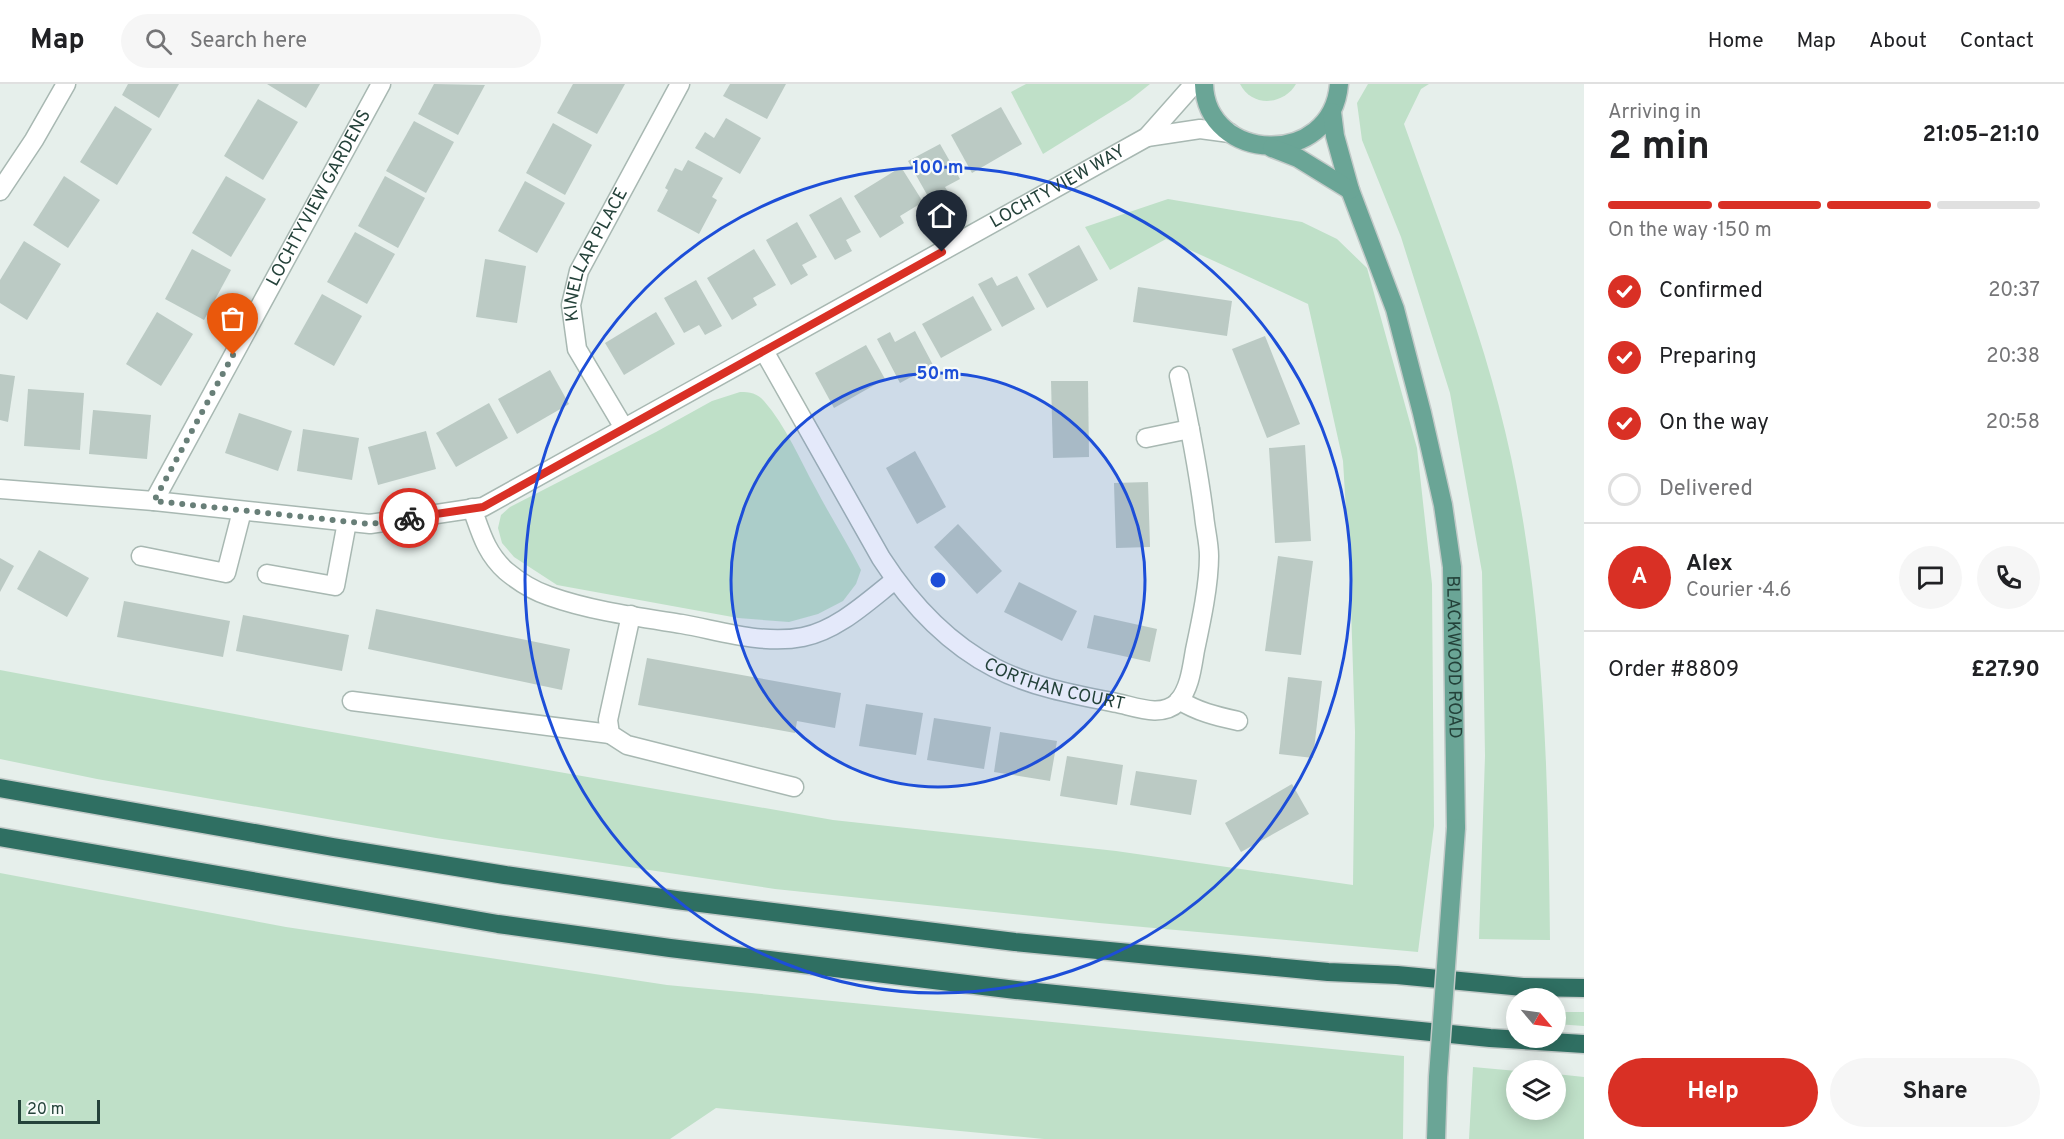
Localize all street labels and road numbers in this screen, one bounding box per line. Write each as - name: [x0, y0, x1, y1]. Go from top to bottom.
- street label: LOCHTYVIEW GARDENS: [262, 106, 376, 290]
- street label: LOCHTYVIEW WAY: [986, 140, 1130, 234]
- street label: KINELLAR PLACE: [560, 184, 633, 323]
- street label: BLACKWOOD ROAD: [1441, 575, 1466, 739]
- street label: CORTHAN COURT: [980, 653, 1127, 716]

